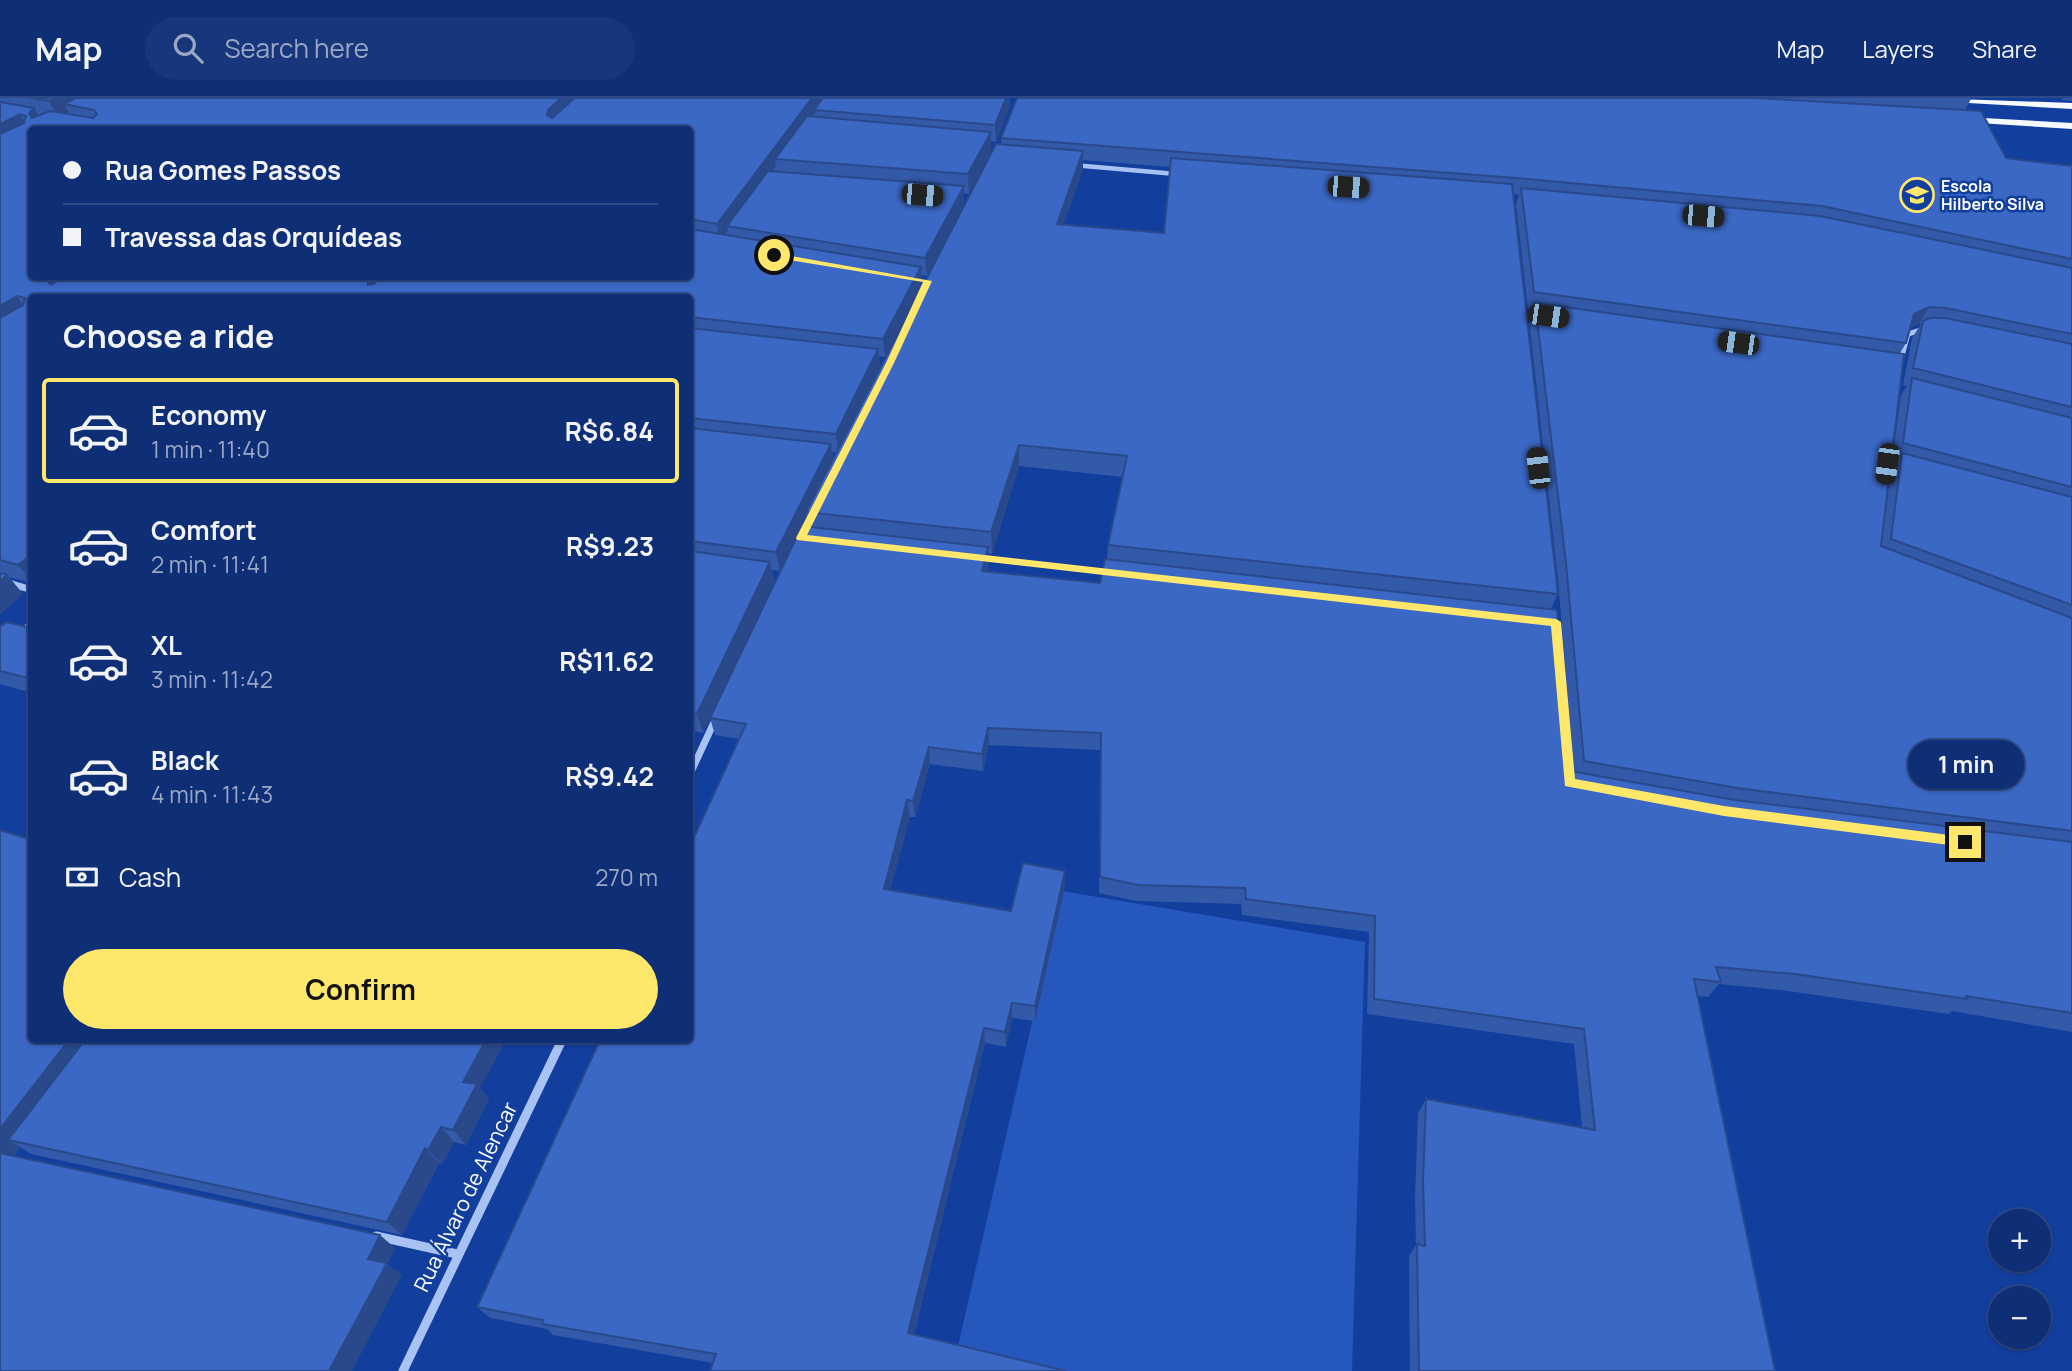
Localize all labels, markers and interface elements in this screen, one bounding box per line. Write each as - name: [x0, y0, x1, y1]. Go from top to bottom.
- search box: [145, 17, 635, 80]
- text: Map: [35, 26, 103, 71]
- icon: search: [169, 29, 207, 67]
- text: Search here: [225, 30, 369, 66]
- text: Map: [1777, 32, 1824, 65]
- text: Layers: [1862, 32, 1934, 65]
- text: Share: [1972, 32, 2037, 65]
- text: Rua Gomes Passos: [105, 152, 341, 188]
- car: [1327, 175, 1370, 199]
- place label: Escola Hilberto Silva: [1941, 175, 2044, 215]
- school or university icon: Escola Hilberto Silva: [1898, 176, 1936, 214]
- car: [901, 183, 944, 207]
- car: [1682, 204, 1725, 228]
- text: Travessa das Orquídeas: [105, 219, 402, 255]
- route start: [758, 239, 790, 271]
- car: [1526, 303, 1571, 329]
- text: Choose a ride: [63, 314, 274, 358]
- car: [1716, 330, 1761, 356]
- text: Economy: [151, 397, 266, 433]
- icon: car: [67, 399, 130, 462]
- text: R$6.84: [565, 413, 654, 449]
- text: 1 min · 11:40: [151, 433, 270, 465]
- car: [1874, 442, 1901, 486]
- car: [1526, 446, 1551, 490]
- text: Comfort: [151, 512, 257, 548]
- icon: car: [67, 514, 130, 577]
- text: R$9.23: [566, 528, 654, 564]
- text: 2 min · 11:41: [151, 548, 269, 580]
- text: XL: [151, 627, 182, 663]
- icon: car: [67, 629, 130, 692]
- text: R$11.62: [559, 643, 654, 679]
- text: 3 min · 11:42: [151, 663, 273, 695]
- callout: 1 min: [1907, 740, 2023, 790]
- text: Black: [151, 742, 219, 778]
- icon: car: [67, 744, 130, 807]
- text: 1 min: [1938, 748, 1994, 780]
- text: R$9.42: [565, 758, 654, 794]
- text: 4 min · 11:43: [151, 778, 273, 810]
- route end: [1949, 826, 1981, 858]
- icon: cash: [63, 858, 101, 896]
- text: Cash: [119, 859, 181, 895]
- text: 270 m: [595, 861, 658, 893]
- button: Confirm: [63, 949, 658, 1029]
- street label: Rua Álvaro de Alencar: [407, 1097, 523, 1296]
- map controls: [1988, 1209, 2051, 1349]
- button: +: [1988, 1209, 2051, 1272]
- button: −: [1988, 1286, 2051, 1349]

